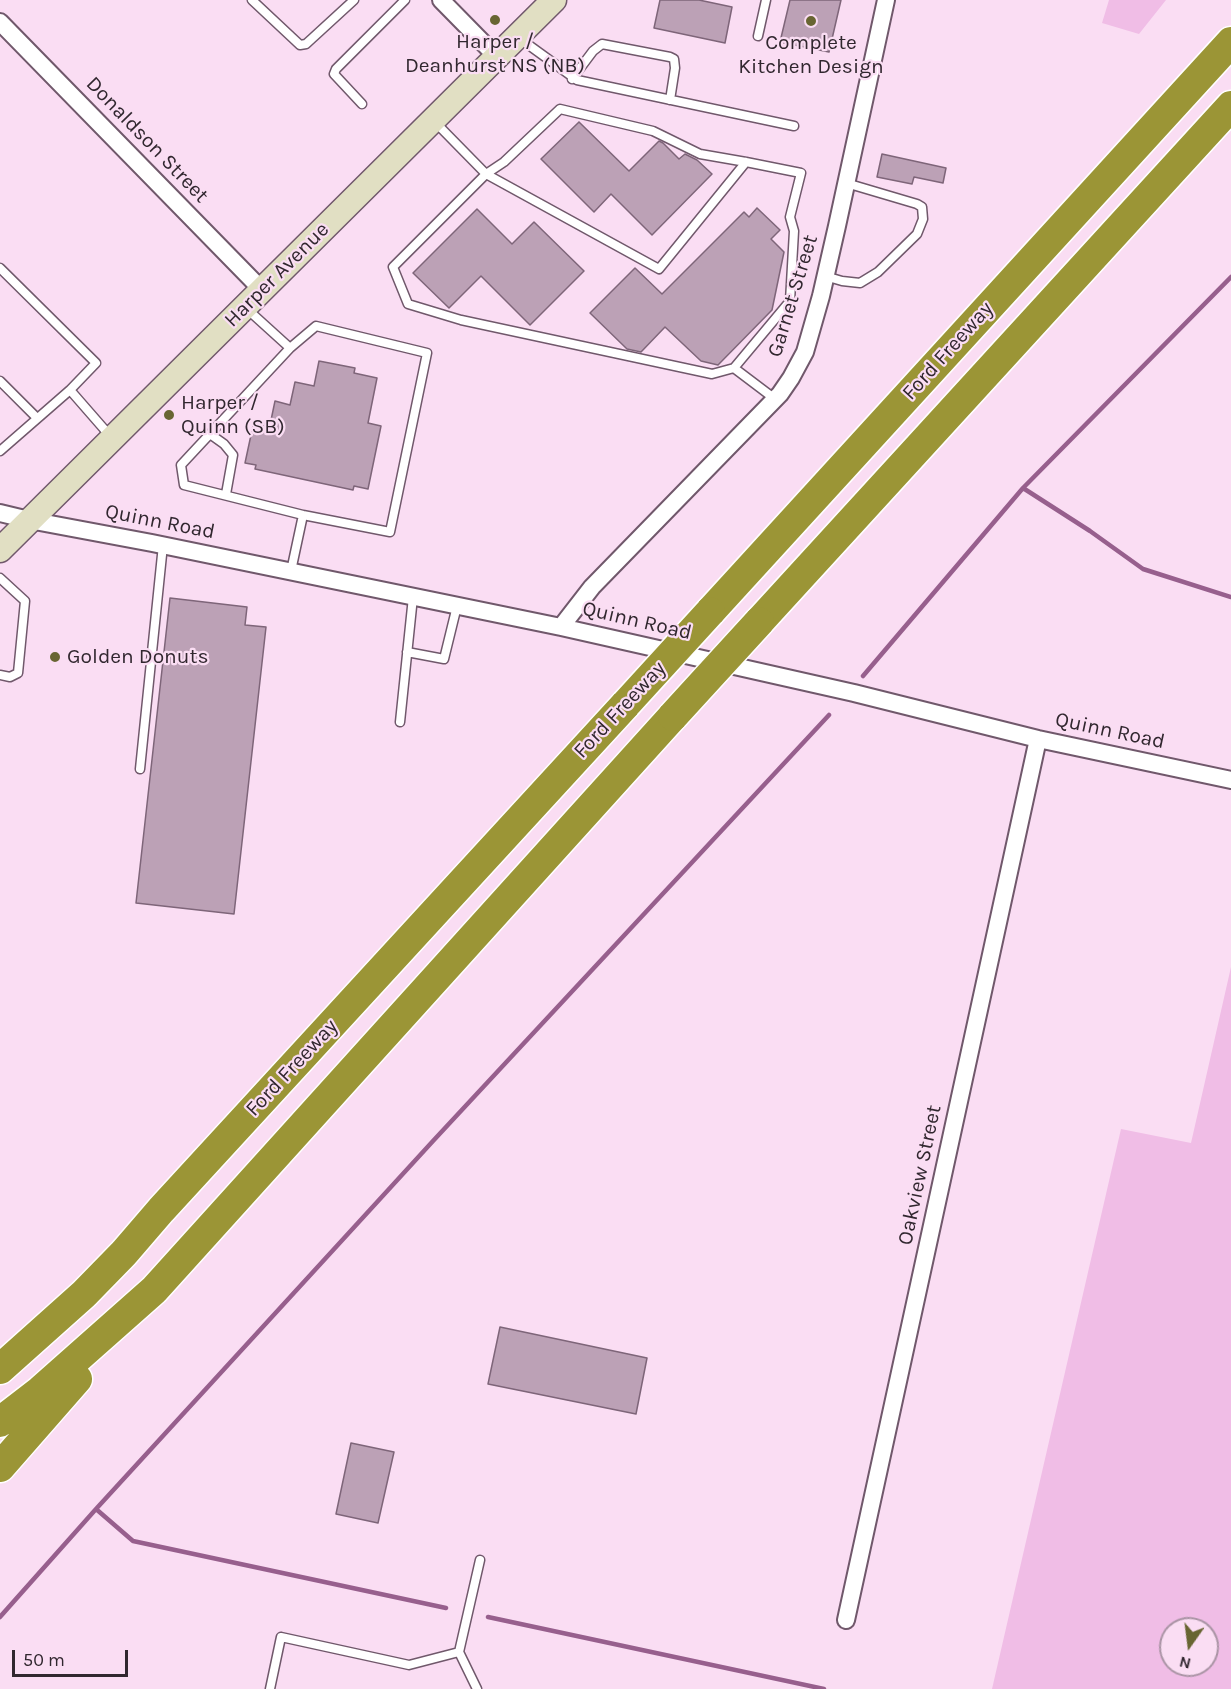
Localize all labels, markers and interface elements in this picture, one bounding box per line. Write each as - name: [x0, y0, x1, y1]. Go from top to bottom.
- marker: Harper / Deanhurst NS (NB): [488, 13, 502, 27]
- marker: Complete Kitchen Design: [804, 14, 818, 28]
- place label: Harper / Deanhurst NS (NB): [405, 29, 585, 79]
- place label: Complete Kitchen Design: [738, 30, 884, 80]
- street label: Donaldson Street: [80, 72, 214, 208]
- street label: Harper Avenue: [219, 217, 335, 333]
- street label: Garnet Street: [762, 232, 824, 360]
- street label: Ford Freeway: [897, 297, 999, 405]
- place label: Harper / Quinn (SB): [181, 390, 285, 440]
- marker: Harper / Quinn (SB): [162, 408, 176, 422]
- street label: Quinn Road: [103, 499, 217, 545]
- street label: Quinn Road: [580, 596, 694, 646]
- place label: Golden Donuts: [67, 644, 208, 670]
- marker: Golden Donuts: [48, 650, 62, 664]
- street label: Ford Freeway: [569, 656, 671, 764]
- street label: Quinn Road: [1053, 707, 1167, 755]
- street label: Ford Freeway: [241, 1014, 343, 1122]
- street label: Oakview Street: [893, 1103, 947, 1247]
- north arrow: [1159, 1617, 1219, 1677]
- scale bar: [15, 1638, 130, 1676]
- text: 50 m: [23, 1649, 65, 1671]
- text: N: [1177, 1652, 1193, 1674]

